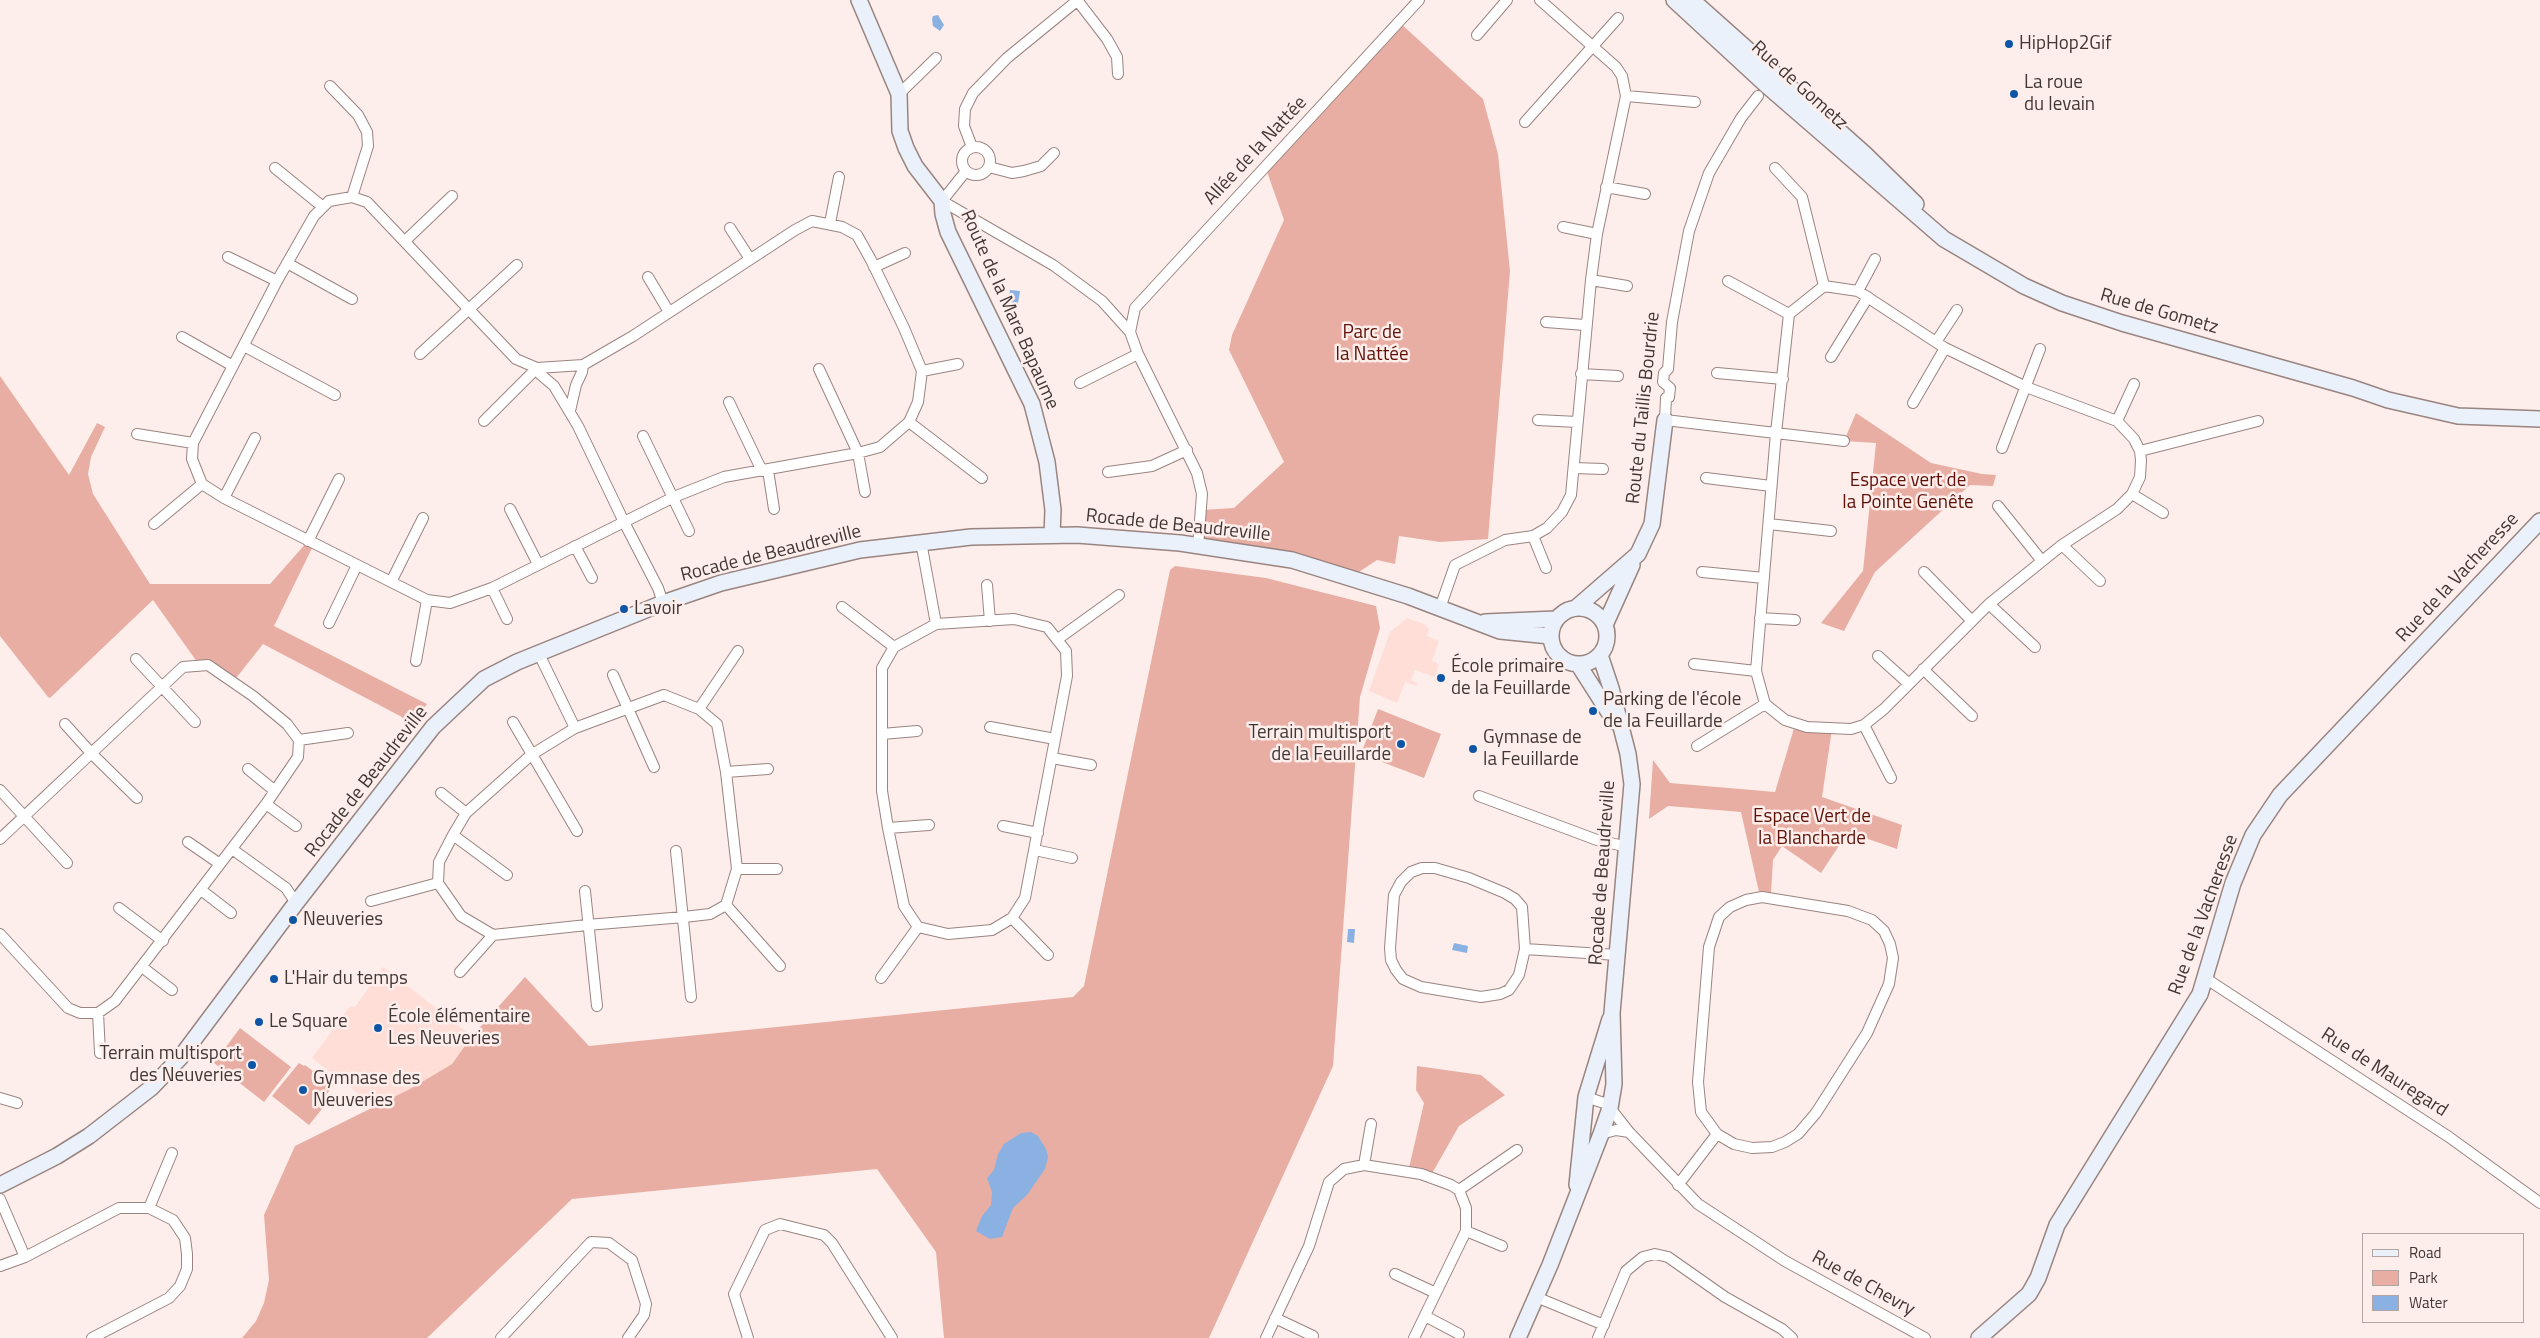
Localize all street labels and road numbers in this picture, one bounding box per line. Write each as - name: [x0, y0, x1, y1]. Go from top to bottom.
- street label: Rue de Gometz: [1746, 37, 1852, 135]
- street label: Allée de la Nattée: [1200, 92, 1312, 210]
- street label: Route de la Mare Bapaume: [955, 207, 1063, 413]
- street label: Rue de Gometz: [2097, 284, 2221, 340]
- street label: Route du Taillis Bourdrie: [1623, 311, 1665, 505]
- street label: Rocade de Beaudreville: [1085, 505, 1271, 547]
- street label: Rue de la Vacheresse: [2392, 508, 2524, 648]
- street label: Rocade de Beaudreville: [678, 521, 864, 587]
- street label: Rocade de Beaudreville: [301, 702, 433, 862]
- street label: Rocade de Beaudreville: [1585, 780, 1621, 966]
- street label: Rue de la Vacheresse: [2164, 832, 2244, 998]
- street label: Rue de Mauregard: [2316, 1024, 2452, 1122]
- street label: Rue de Chevry: [1808, 1246, 1918, 1322]

